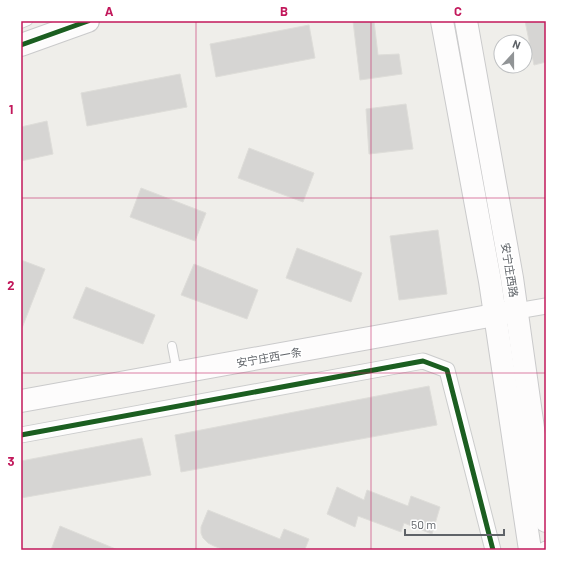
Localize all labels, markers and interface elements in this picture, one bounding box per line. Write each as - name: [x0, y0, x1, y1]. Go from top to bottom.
- text: A: [105, 3, 114, 19]
- text: B: [280, 3, 288, 19]
- text: C: [454, 3, 462, 19]
- north arrow: [493, 34, 533, 74]
- text: N: [511, 37, 523, 52]
- text: 1: [9, 101, 13, 117]
- street label: 安宁庄西路: [499, 242, 521, 298]
- text: 2: [7, 277, 15, 293]
- street label: 安宁庄西一条: [235, 345, 303, 369]
- text: 3: [7, 453, 15, 469]
- scale bar: [405, 511, 504, 537]
- text: 50 m: [411, 517, 436, 531]

